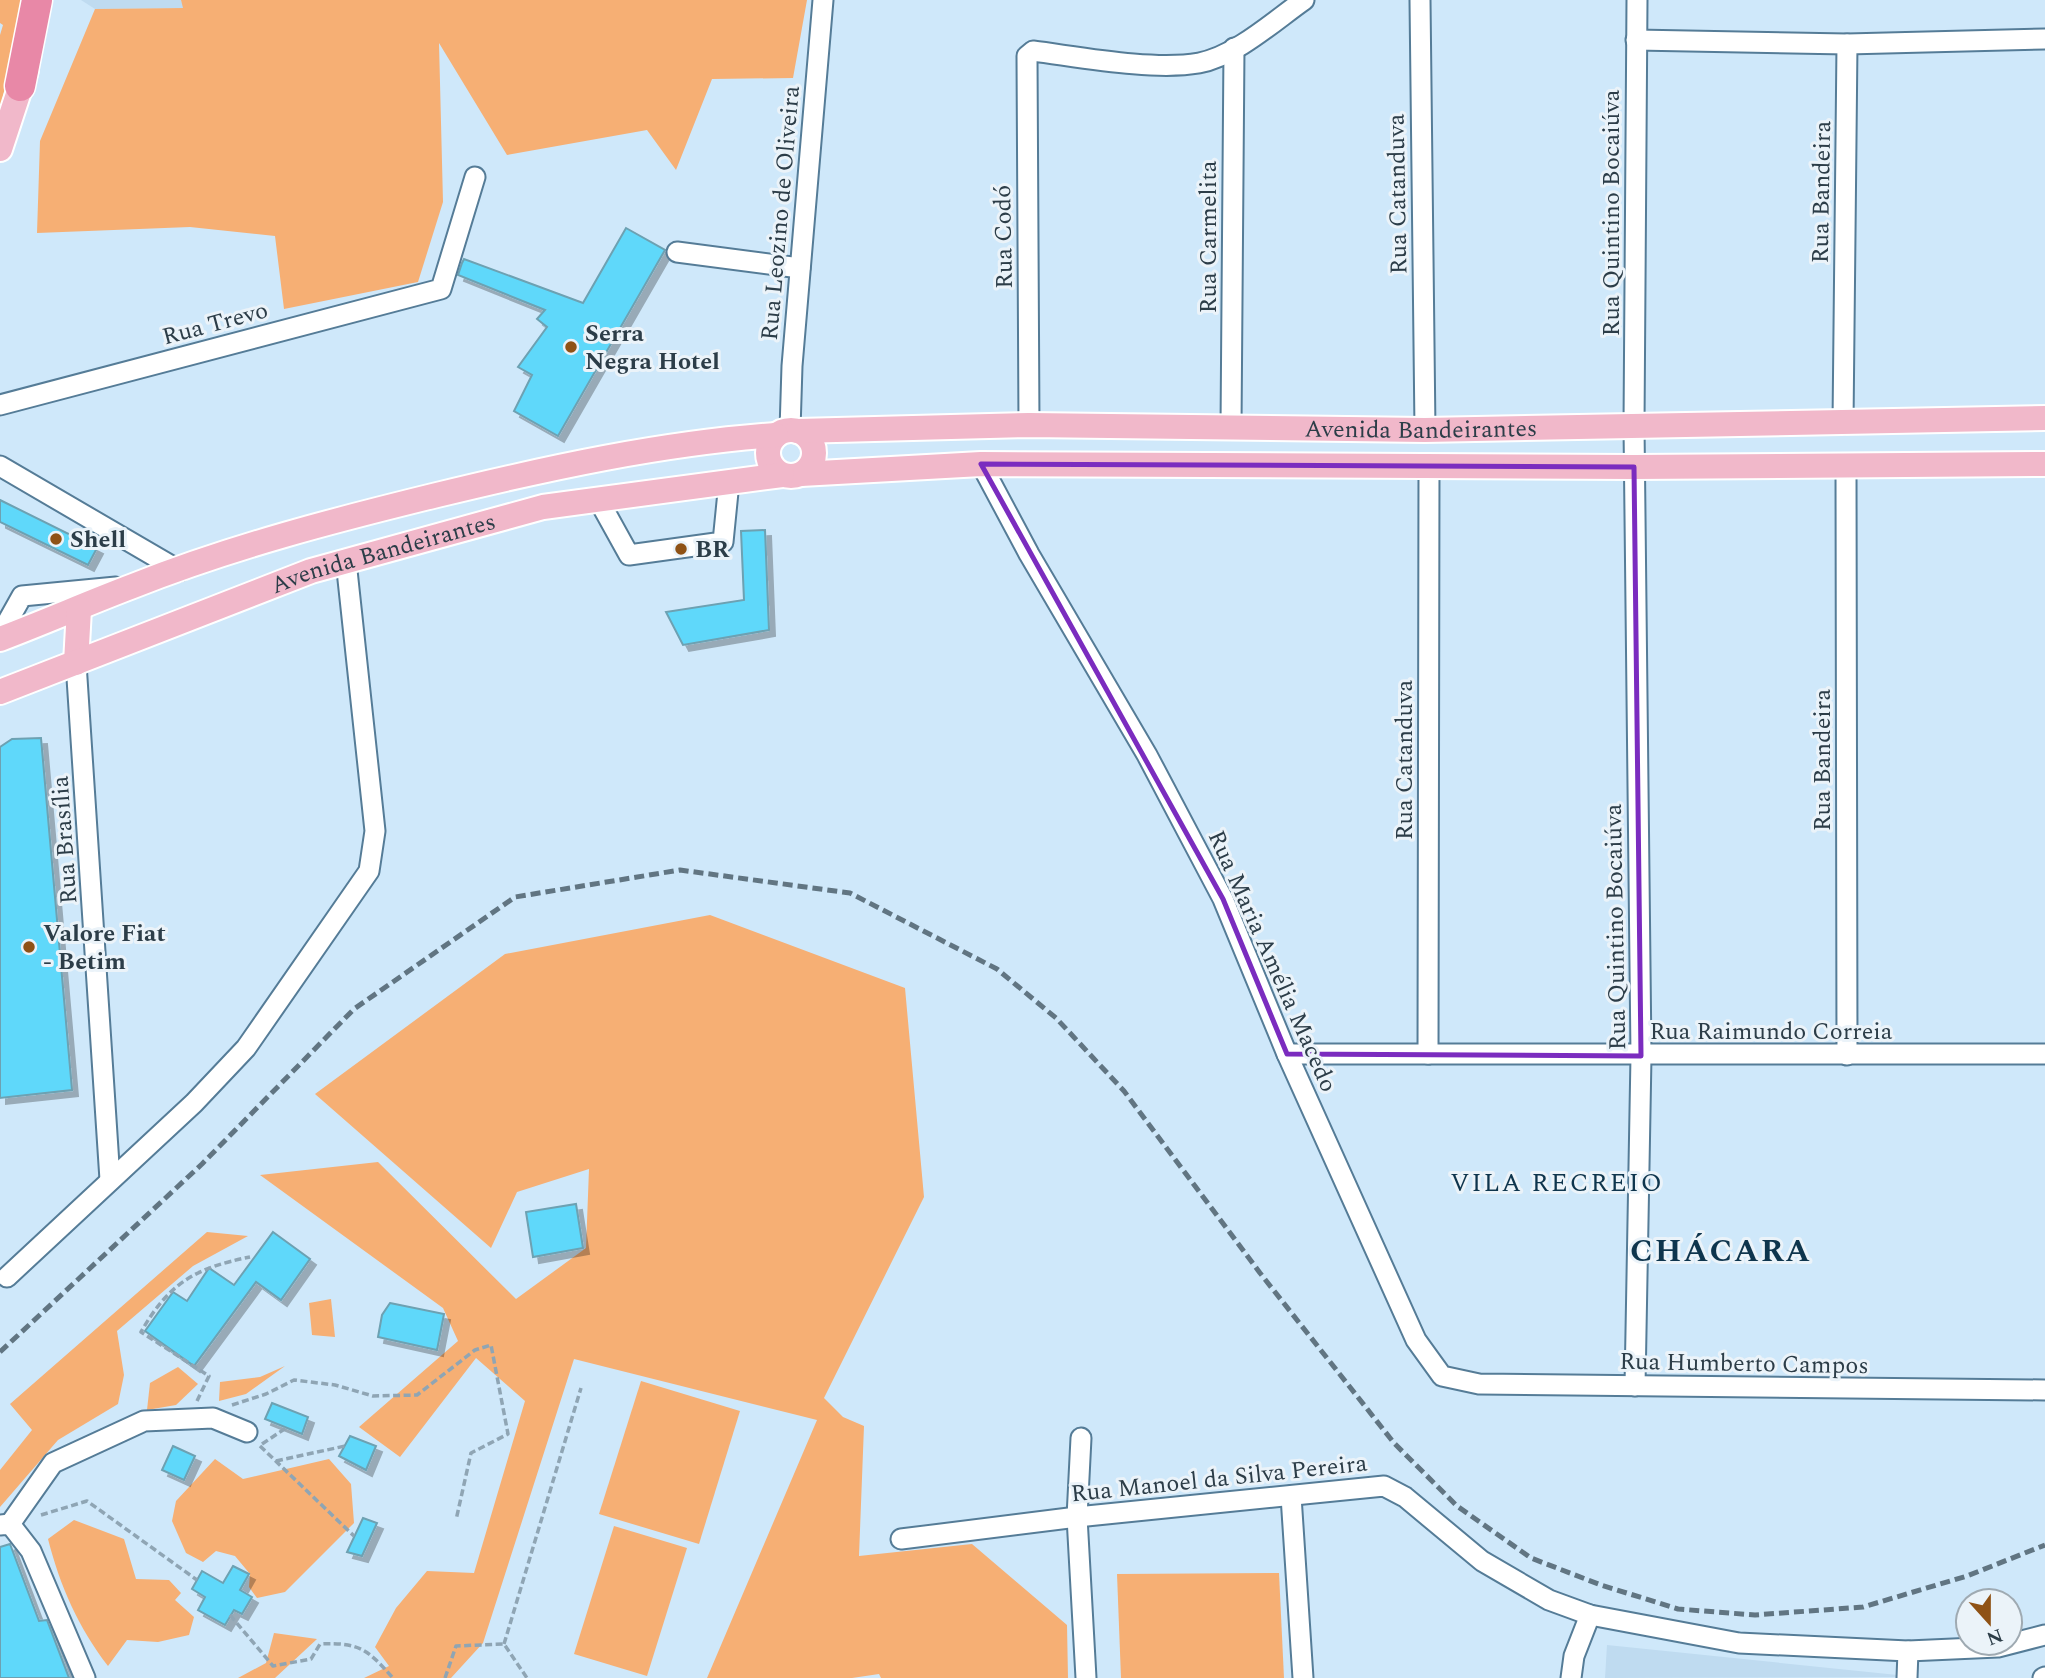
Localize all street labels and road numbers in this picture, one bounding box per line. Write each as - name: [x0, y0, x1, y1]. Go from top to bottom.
- street label: Rua Leozino de Oliveira: [752, 84, 810, 342]
- street label: Rua Quintino Bocaiúva: [1594, 89, 1630, 336]
- street label: Rua Catanduva: [1379, 113, 1417, 275]
- street label: Rua Bandeira: [1803, 120, 1841, 264]
- street label: Rua Carmelita: [1191, 160, 1227, 313]
- street label: Rua Codó: [985, 185, 1023, 289]
- street label: Rua Trevo: [158, 293, 272, 355]
- street label: Avenida Bandeirantes: [1304, 411, 1538, 449]
- street label: Avenida Bandeirantes: [266, 504, 500, 604]
- street label: Rua Catanduva: [1387, 679, 1423, 840]
- street label: Rua Bandeira: [1805, 688, 1841, 831]
- street label: Rua Brasília: [43, 774, 87, 905]
- street label: Rua Quintino Bocaiúva: [1596, 803, 1636, 1051]
- street label: Rua Maria Amélia Macedo: [1198, 825, 1346, 1098]
- street label: Rua Raimundo Correia: [1649, 1014, 1893, 1050]
- street label: Rua Humberto Campos: [1619, 1344, 1869, 1384]
- street label: Rua Manoel da Silva Pereira: [1069, 1445, 1369, 1512]

